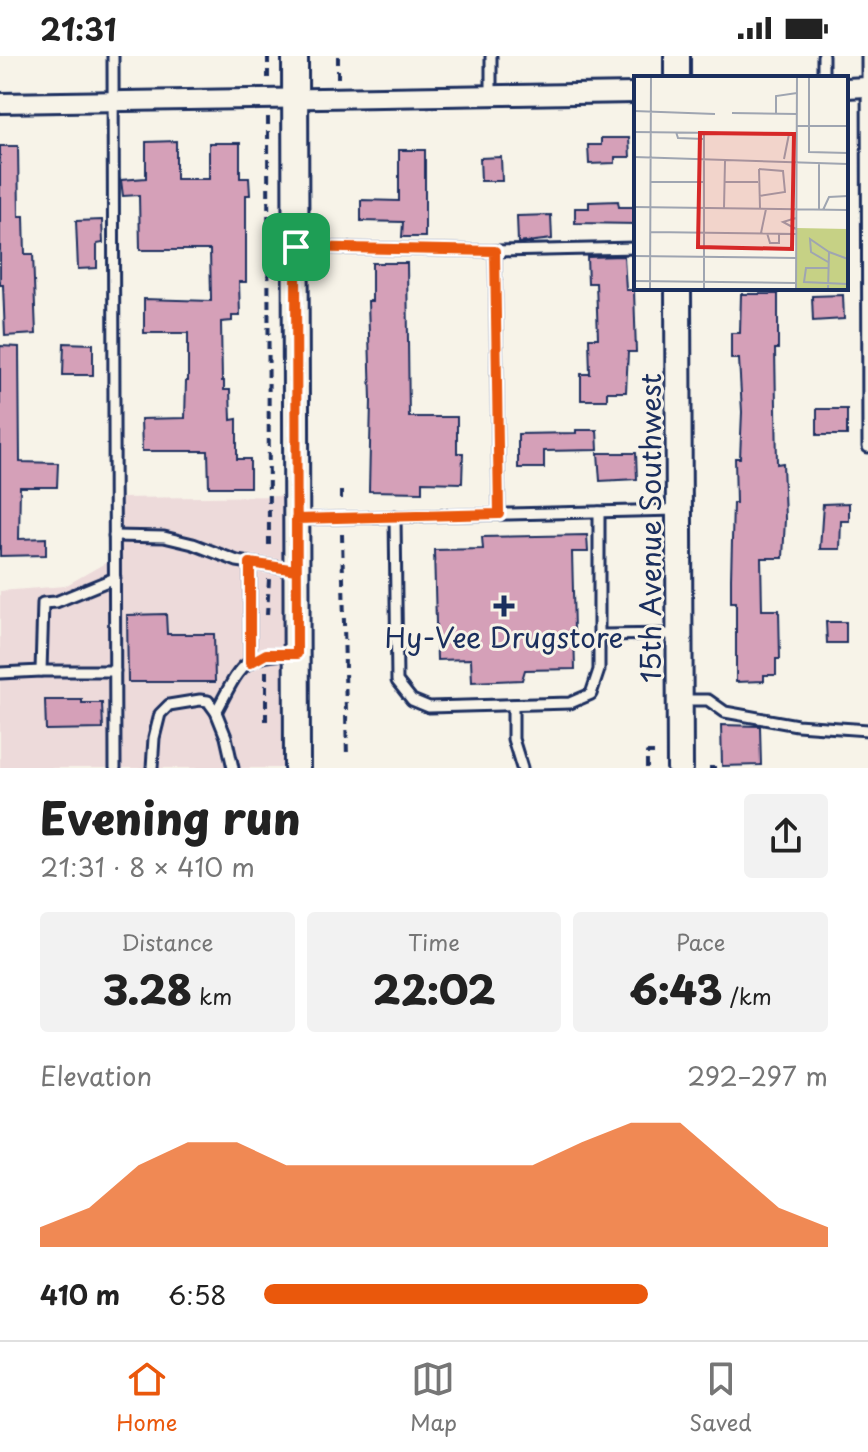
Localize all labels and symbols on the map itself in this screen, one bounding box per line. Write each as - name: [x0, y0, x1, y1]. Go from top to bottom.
- inset map: [634, 76, 848, 290]
- pin: [262, 213, 330, 281]
- street label: 15th Avenue Southwest: [628, 373, 671, 683]
- marker: Hy-Vee Drugstore: [495, 597, 513, 615]
- place label: Hy-Vee Drugstore: [385, 615, 623, 658]

